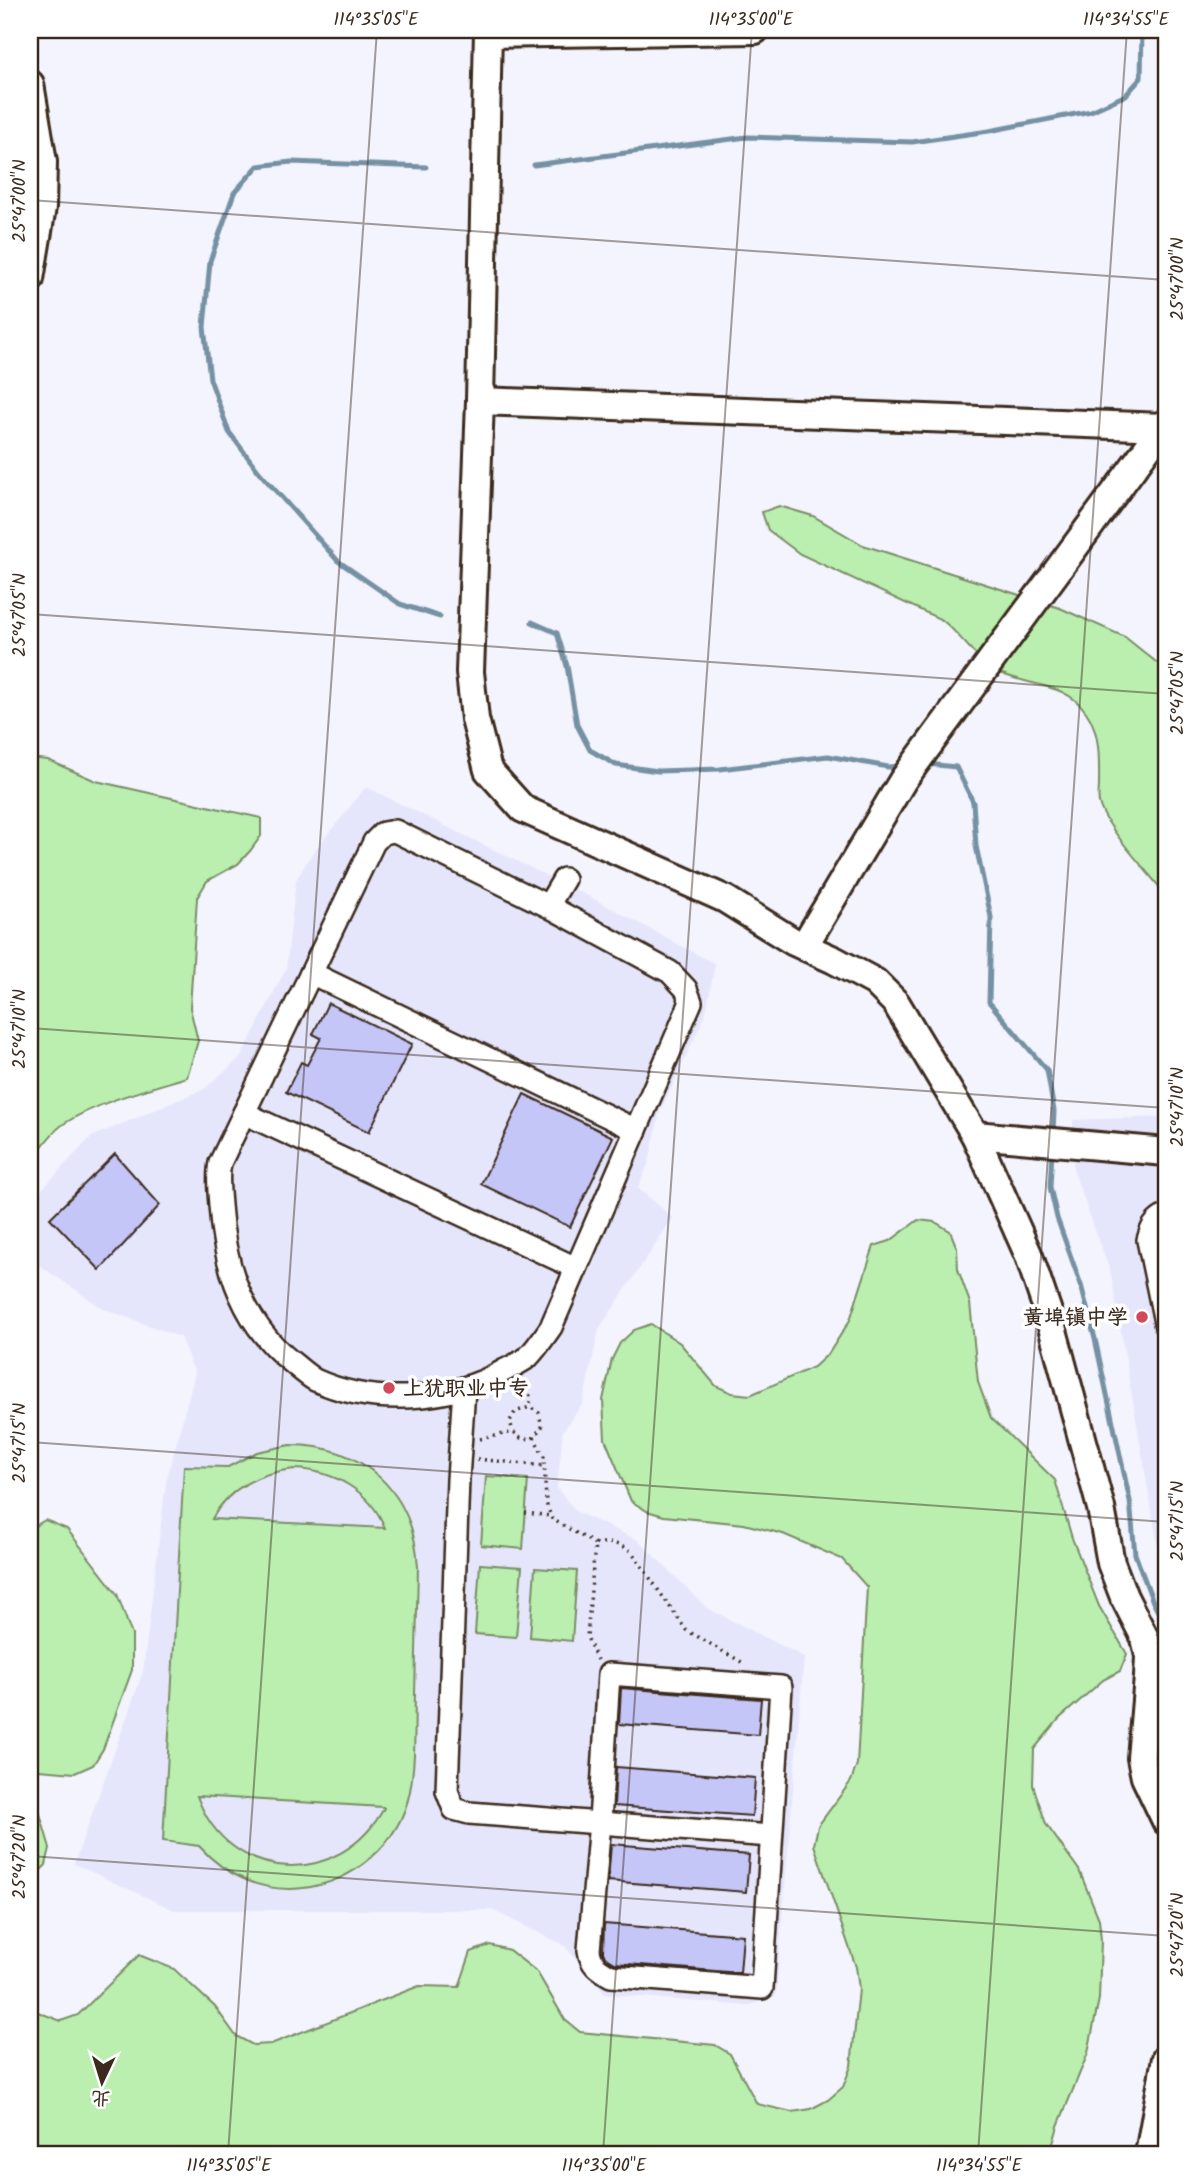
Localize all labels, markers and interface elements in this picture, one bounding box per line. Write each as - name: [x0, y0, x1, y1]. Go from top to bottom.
- text: 114°35'05"E: [333, 6, 419, 35]
- text: 114°35'00"E: [709, 6, 794, 35]
- text: 114°34'55"E: [1083, 6, 1169, 35]
- text: 25°47'00"N: [6, 159, 35, 243]
- text: 25°47'00"N: [1164, 237, 1193, 321]
- text: 25°47'05"N: [6, 573, 35, 657]
- text: 25°47'05"N: [1164, 651, 1193, 735]
- text: 25°47'10"N: [6, 989, 35, 1069]
- text: 25°47'10"N: [1164, 1067, 1193, 1147]
- place label: 黄埠镇中学: [1023, 1302, 1128, 1335]
- marker: 黄埠镇中学: [1134, 1309, 1150, 1325]
- place label: 上犹职业中专: [403, 1373, 529, 1406]
- marker: 上犹职业中专: [381, 1380, 397, 1396]
- text: 25°47'15"N: [6, 1403, 35, 1483]
- text: 25°47'15"N: [1164, 1481, 1193, 1561]
- text: 25°47'20"N: [6, 1815, 35, 1899]
- text: 25°47'20"N: [1164, 1893, 1193, 1977]
- north arrow: [66, 2048, 136, 2118]
- text: 北: [90, 2081, 111, 2113]
- text: 114°35'05"E: [186, 2152, 272, 2181]
- text: 114°35'00"E: [562, 2152, 647, 2181]
- text: 114°34'55"E: [936, 2152, 1022, 2181]

